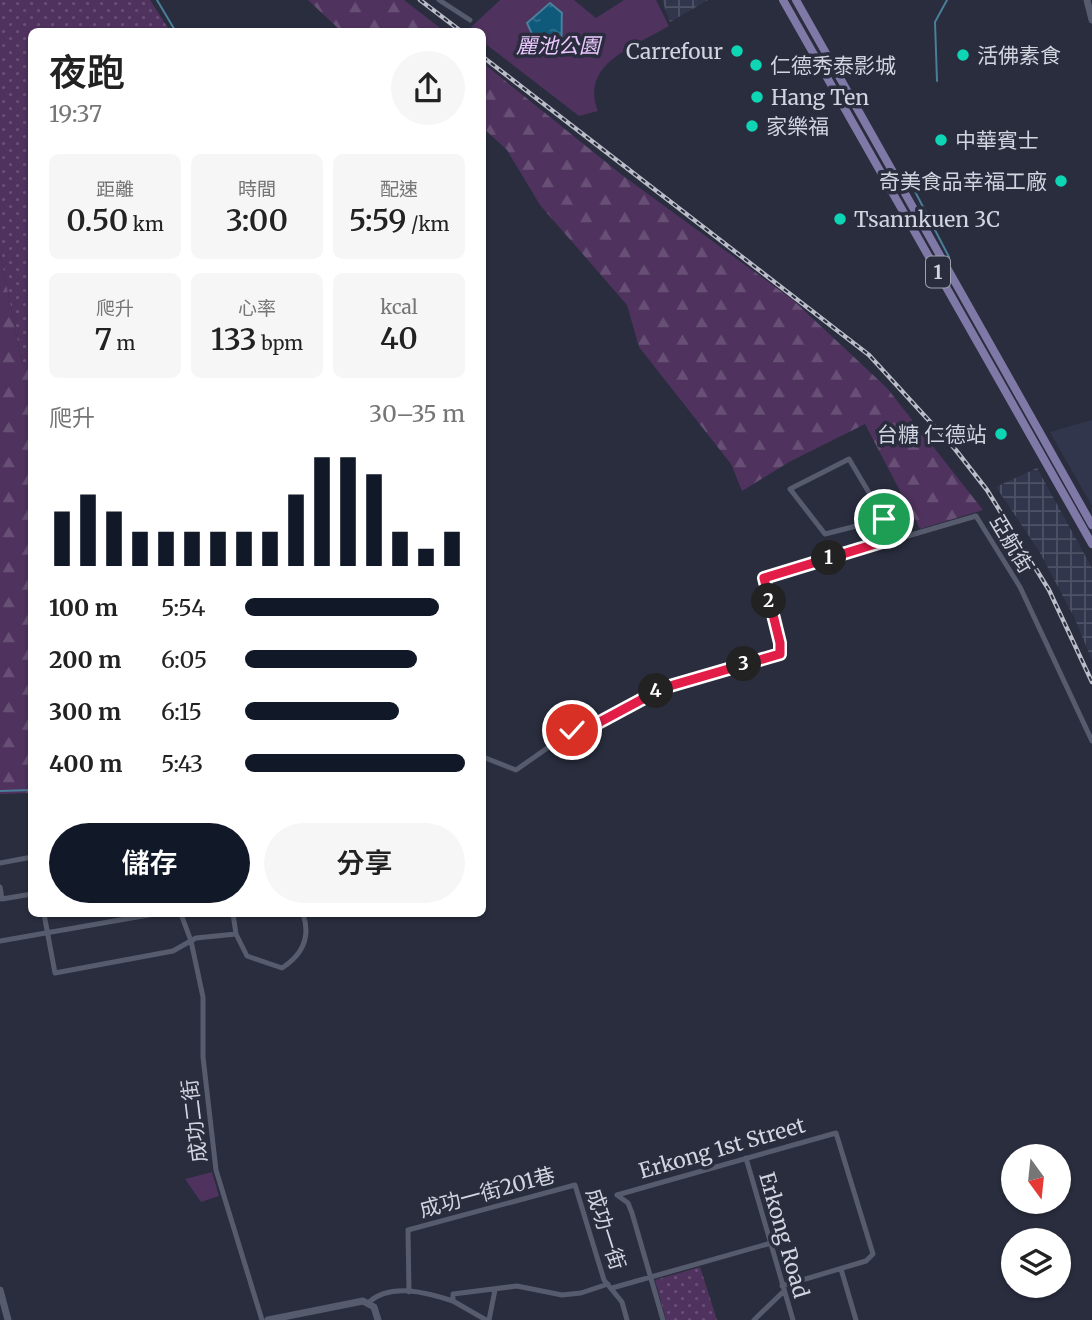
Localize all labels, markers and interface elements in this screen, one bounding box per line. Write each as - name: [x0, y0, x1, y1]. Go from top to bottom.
- park label: 麗池公園: [516, 32, 603, 59]
- place label: Carrefour: [626, 38, 723, 65]
- place label: 活佛素食: [977, 42, 1061, 69]
- marker: Carrefour: [729, 43, 745, 59]
- marker: 活佛素食: [955, 47, 971, 63]
- text: 夜跑: [49, 49, 125, 96]
- button: share: [391, 51, 465, 125]
- place label: 仁德秀泰影城: [770, 52, 896, 79]
- marker: 仁德秀泰影城: [748, 57, 764, 73]
- place label: Hang Ten: [771, 84, 869, 111]
- marker: Hang Ten: [749, 89, 765, 105]
- text: 19:37: [49, 99, 102, 128]
- place label: 家樂福: [766, 113, 829, 140]
- marker: 家樂福: [744, 118, 760, 134]
- place label: 中華賓士: [955, 127, 1039, 154]
- marker: 中華賓士: [933, 132, 949, 148]
- place label: 奇美食品幸福工廠: [879, 168, 1047, 195]
- marker: 奇美食品幸福工廠: [1053, 173, 1069, 189]
- text: 距離: [96, 177, 134, 201]
- text: 時間: [238, 177, 276, 201]
- text: 配速: [380, 177, 418, 201]
- text: 0.50: [66, 201, 128, 239]
- text: 3:00: [226, 201, 288, 239]
- text: 5:59: [349, 201, 407, 239]
- place label: Tsannkuen 3C: [854, 206, 1000, 233]
- marker: Tsannkuen 3C: [832, 211, 848, 227]
- text: km: [128, 212, 164, 236]
- text: /km: [407, 212, 449, 236]
- road number: 1: [926, 256, 950, 288]
- text: kcal: [380, 295, 418, 319]
- text: 爬升: [96, 296, 134, 320]
- text: 心率: [238, 296, 276, 320]
- text: 40: [380, 319, 418, 357]
- text: 7: [95, 320, 112, 358]
- text: 133: [211, 320, 257, 358]
- text: m: [112, 331, 135, 355]
- text: bpm: [257, 331, 303, 355]
- text: 30–35 m: [369, 399, 465, 428]
- text: 爬升: [49, 403, 95, 432]
- place label: 台糖 仁德站: [877, 421, 987, 448]
- marker: 台糖 仁德站: [993, 426, 1009, 442]
- pin: [854, 489, 914, 549]
- icon: arrive: [865, 500, 903, 538]
- street label: 亞航街: [984, 510, 1040, 578]
- pin: 1: [812, 540, 846, 576]
- text: 1: [824, 545, 833, 569]
- pin: 2: [752, 584, 786, 618]
- text: 2: [763, 588, 774, 612]
- text: 100 m: [49, 593, 118, 622]
- text: 5:54: [161, 593, 206, 622]
- text: 200 m: [49, 645, 121, 674]
- text: 6:05: [161, 645, 207, 674]
- pin: 3: [726, 646, 762, 682]
- text: 3: [738, 651, 749, 675]
- pin: 4: [638, 674, 674, 708]
- text: 4: [649, 678, 662, 702]
- text: 300 m: [49, 697, 121, 726]
- text: 6:15: [161, 697, 202, 726]
- pin: [542, 700, 602, 760]
- icon: check: [553, 711, 591, 749]
- text: 400 m: [49, 749, 123, 778]
- text: 5:43: [161, 749, 203, 778]
- button: 儲存: [49, 823, 250, 903]
- button: 分享: [264, 823, 465, 903]
- street label: 成功二街: [175, 1078, 213, 1164]
- street label: Erkong 1st Street: [636, 1111, 808, 1185]
- north arrow: [1001, 1144, 1071, 1214]
- map controls: [1001, 1144, 1071, 1298]
- street label: 成功一街201巷: [416, 1161, 558, 1223]
- street label: Erkong Road: [753, 1169, 815, 1301]
- street label: 成功一街: [580, 1185, 632, 1273]
- button: layers: [1001, 1228, 1071, 1298]

